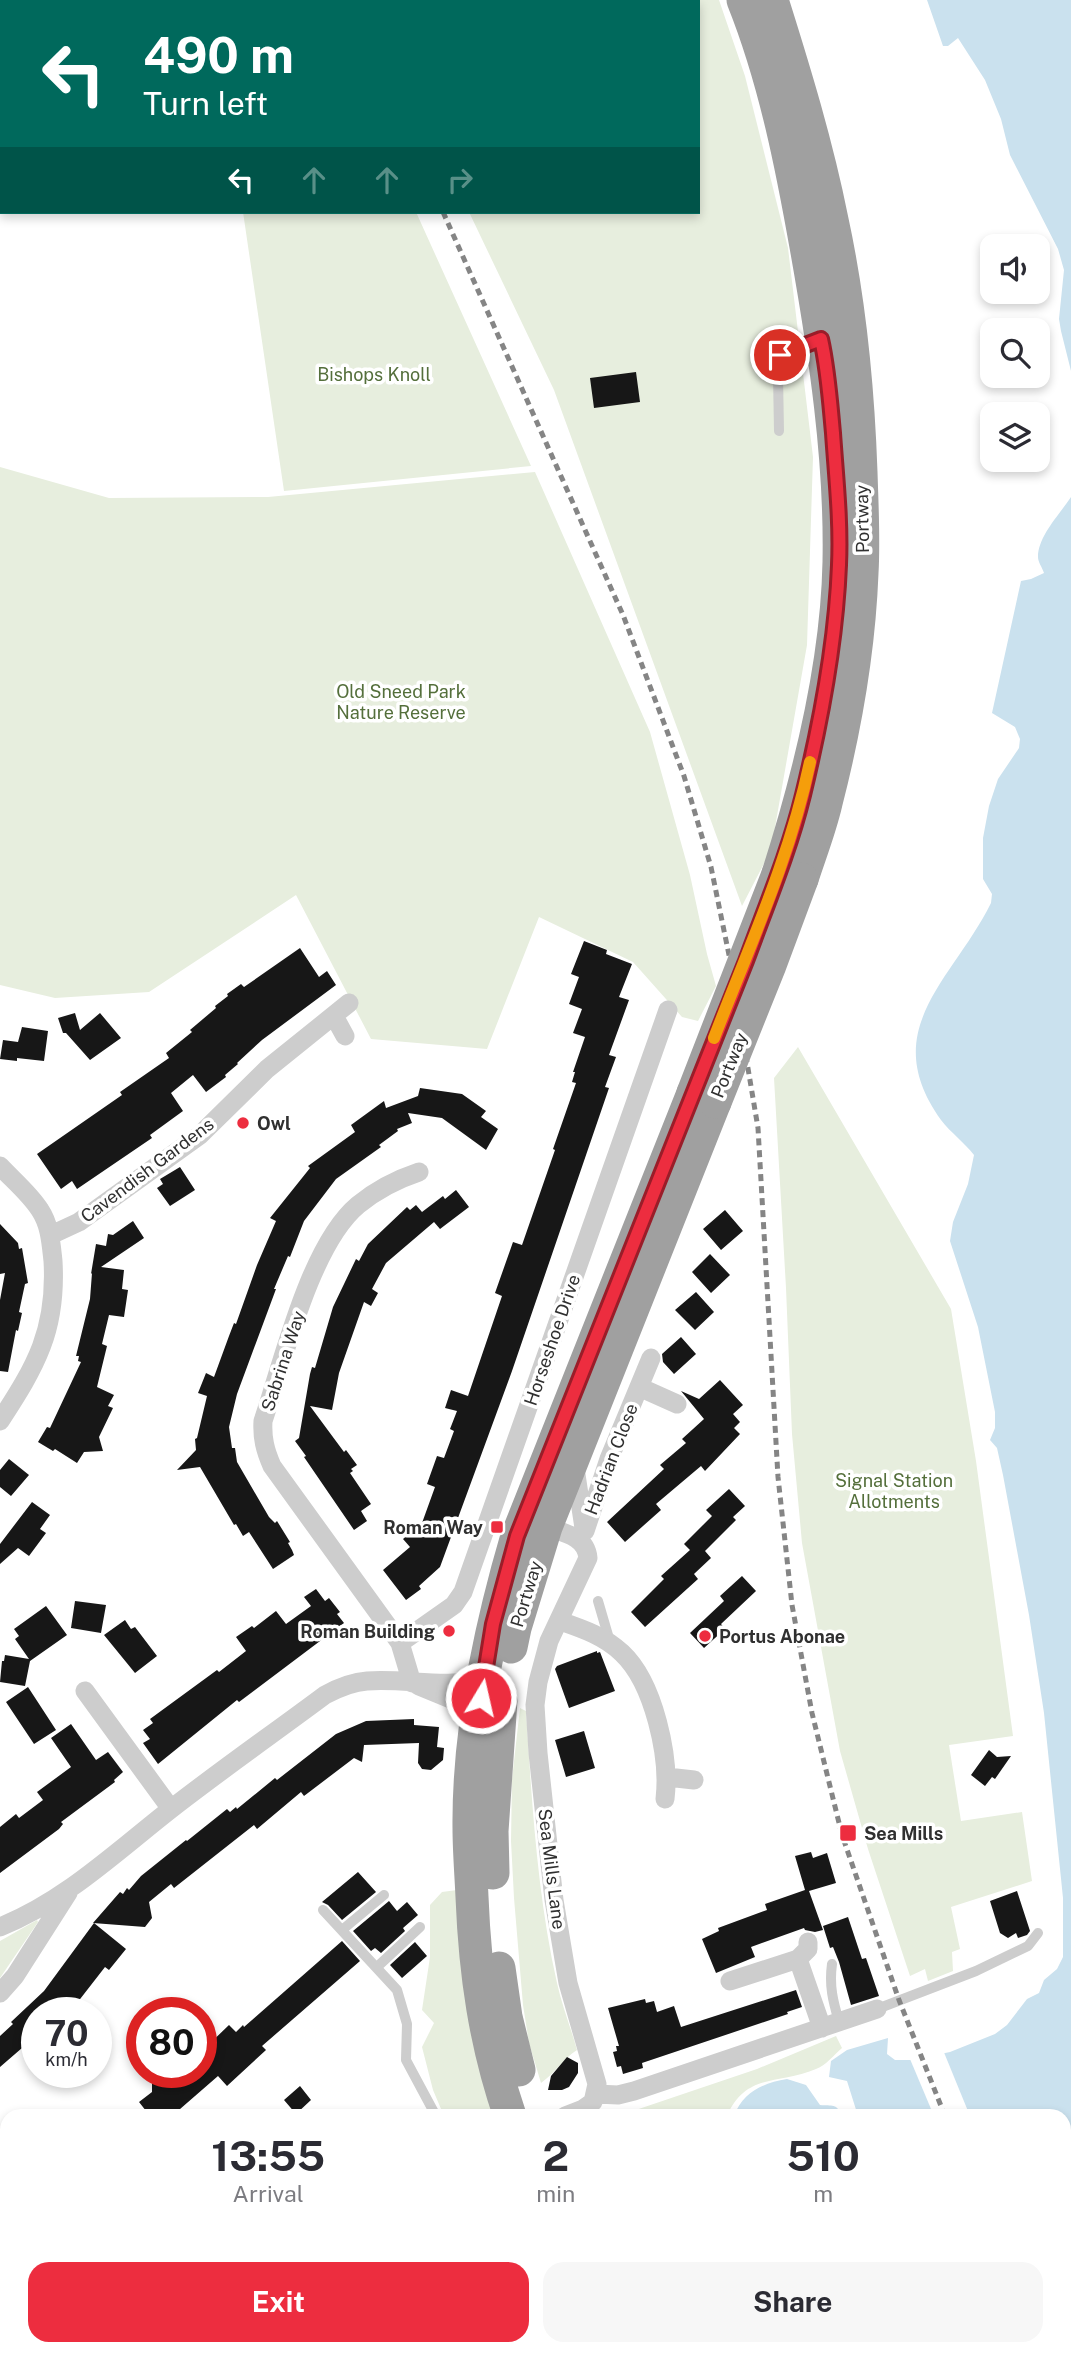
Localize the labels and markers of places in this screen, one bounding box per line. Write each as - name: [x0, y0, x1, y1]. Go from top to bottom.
- pin: [750, 325, 810, 385]
- place label: Owl: [257, 1113, 291, 1134]
- marker: Owl: [235, 1115, 251, 1131]
- place label: Roman Way: [383, 1517, 483, 1538]
- marker: Roman Way: [489, 1519, 505, 1535]
- place label: Roman Building: [300, 1621, 435, 1642]
- marker: Roman Building: [441, 1623, 457, 1639]
- place label: Portus Abonae: [719, 1626, 845, 1647]
- marker: Portus Abonae: [697, 1628, 713, 1644]
- marker: Sea Mills: [838, 1823, 858, 1843]
- place label: Sea Mills: [864, 1823, 943, 1844]

